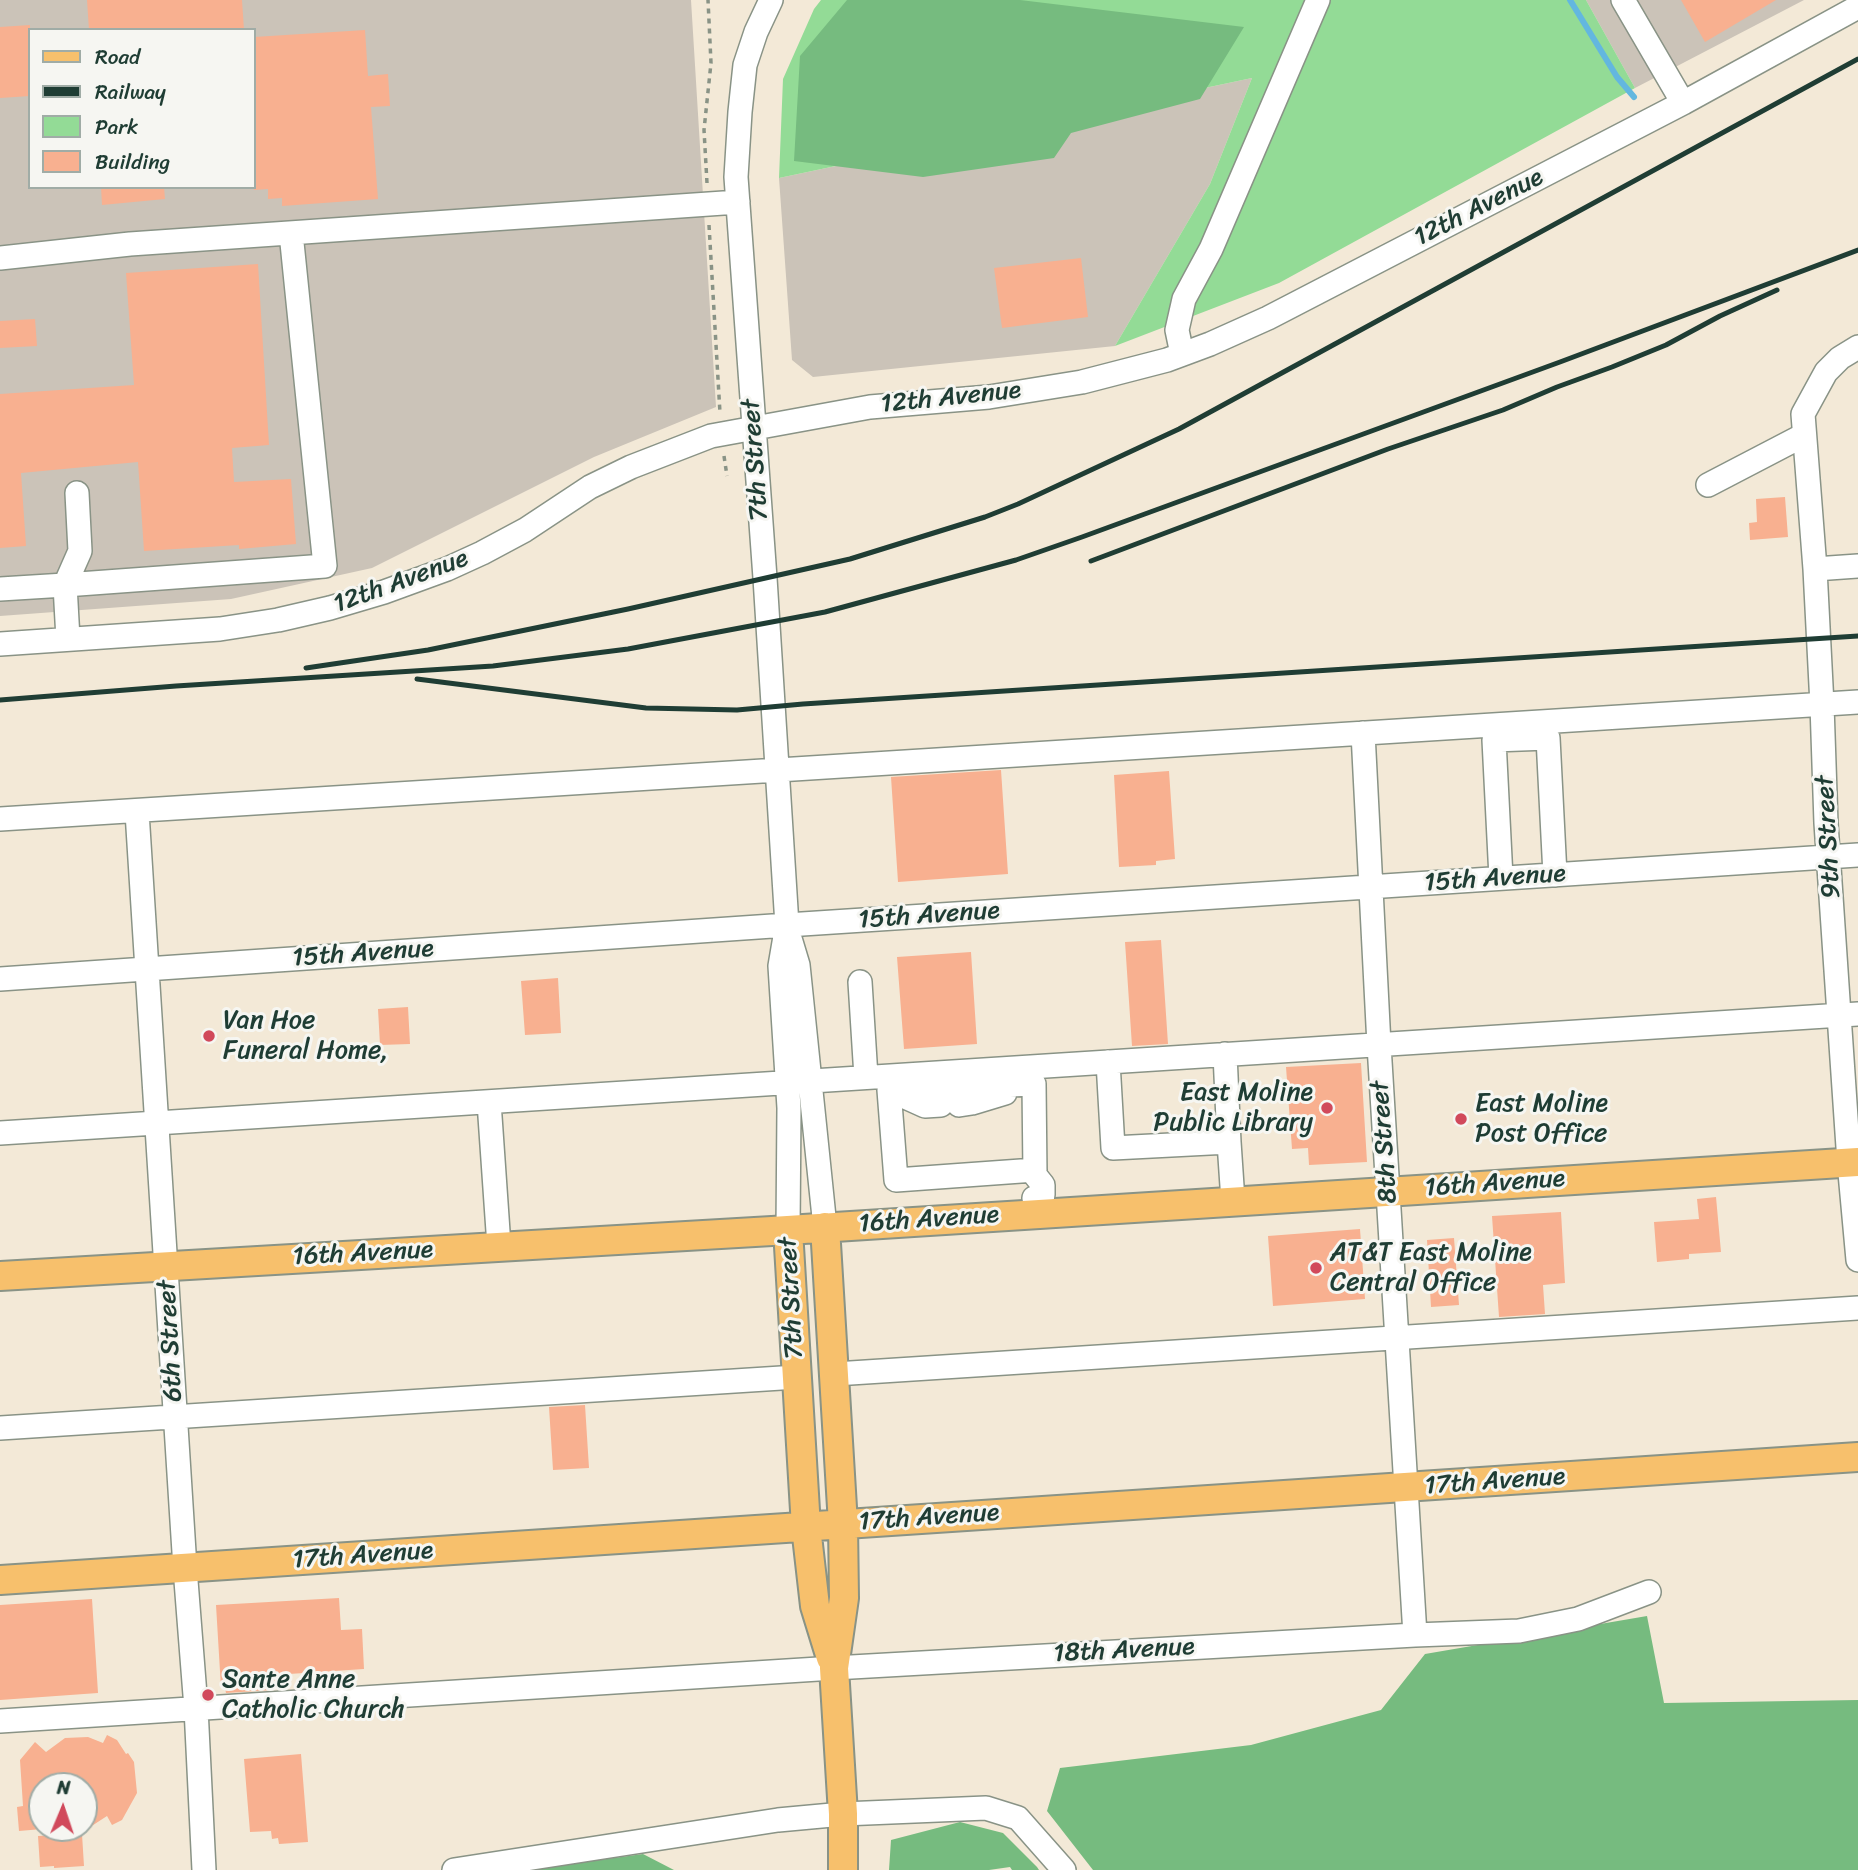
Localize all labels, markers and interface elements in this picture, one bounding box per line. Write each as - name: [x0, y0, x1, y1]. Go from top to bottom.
- legend: [28, 28, 256, 189]
- text: Road: [95, 38, 140, 76]
- text: Railway: [95, 73, 166, 111]
- text: Park: [95, 108, 138, 146]
- text: Building: [95, 143, 170, 181]
- street label: 12th Avenue: [1409, 162, 1549, 254]
- street label: 12th Avenue: [879, 375, 1023, 421]
- street label: 7th Street: [736, 398, 776, 522]
- street label: 12th Avenue: [329, 543, 473, 621]
- street label: 9th Street: [1810, 775, 1848, 899]
- street label: 15th Avenue: [1423, 858, 1567, 900]
- street label: 15th Avenue: [857, 895, 1001, 937]
- street label: 15th Avenue: [291, 933, 435, 975]
- place label: Van Hoe Funeral Home,: [223, 1005, 388, 1066]
- marker: Van Hoe Funeral Home,: [201, 1028, 217, 1044]
- place label: East Moline Public Library: [1153, 1077, 1313, 1138]
- street label: 8th Street: [1365, 1080, 1405, 1204]
- place label: East Moline Post Office: [1475, 1088, 1608, 1150]
- marker: East Moline Public Library: [1319, 1100, 1335, 1116]
- marker: East Moline Post Office: [1453, 1111, 1469, 1127]
- street label: 16th Avenue: [1424, 1164, 1566, 1204]
- street label: 16th Avenue: [858, 1200, 1000, 1240]
- street label: 16th Avenue: [292, 1235, 434, 1273]
- street label: 7th Street: [773, 1236, 811, 1360]
- place label: AT&T East Moline Central Office: [1330, 1237, 1532, 1298]
- marker: AT&T East Moline Central Office: [1308, 1260, 1324, 1276]
- street label: 6th Street: [152, 1279, 190, 1403]
- street label: 17th Avenue: [1424, 1462, 1566, 1502]
- street label: 17th Avenue: [858, 1498, 1000, 1538]
- street label: 17th Avenue: [292, 1536, 434, 1576]
- street label: 18th Avenue: [1052, 1632, 1196, 1670]
- place label: Sante Anne Catholic Church: [222, 1664, 405, 1726]
- marker: Sante Anne Catholic Church: [200, 1687, 216, 1703]
- text: N: [57, 1771, 71, 1804]
- north arrow: [28, 1772, 98, 1842]

